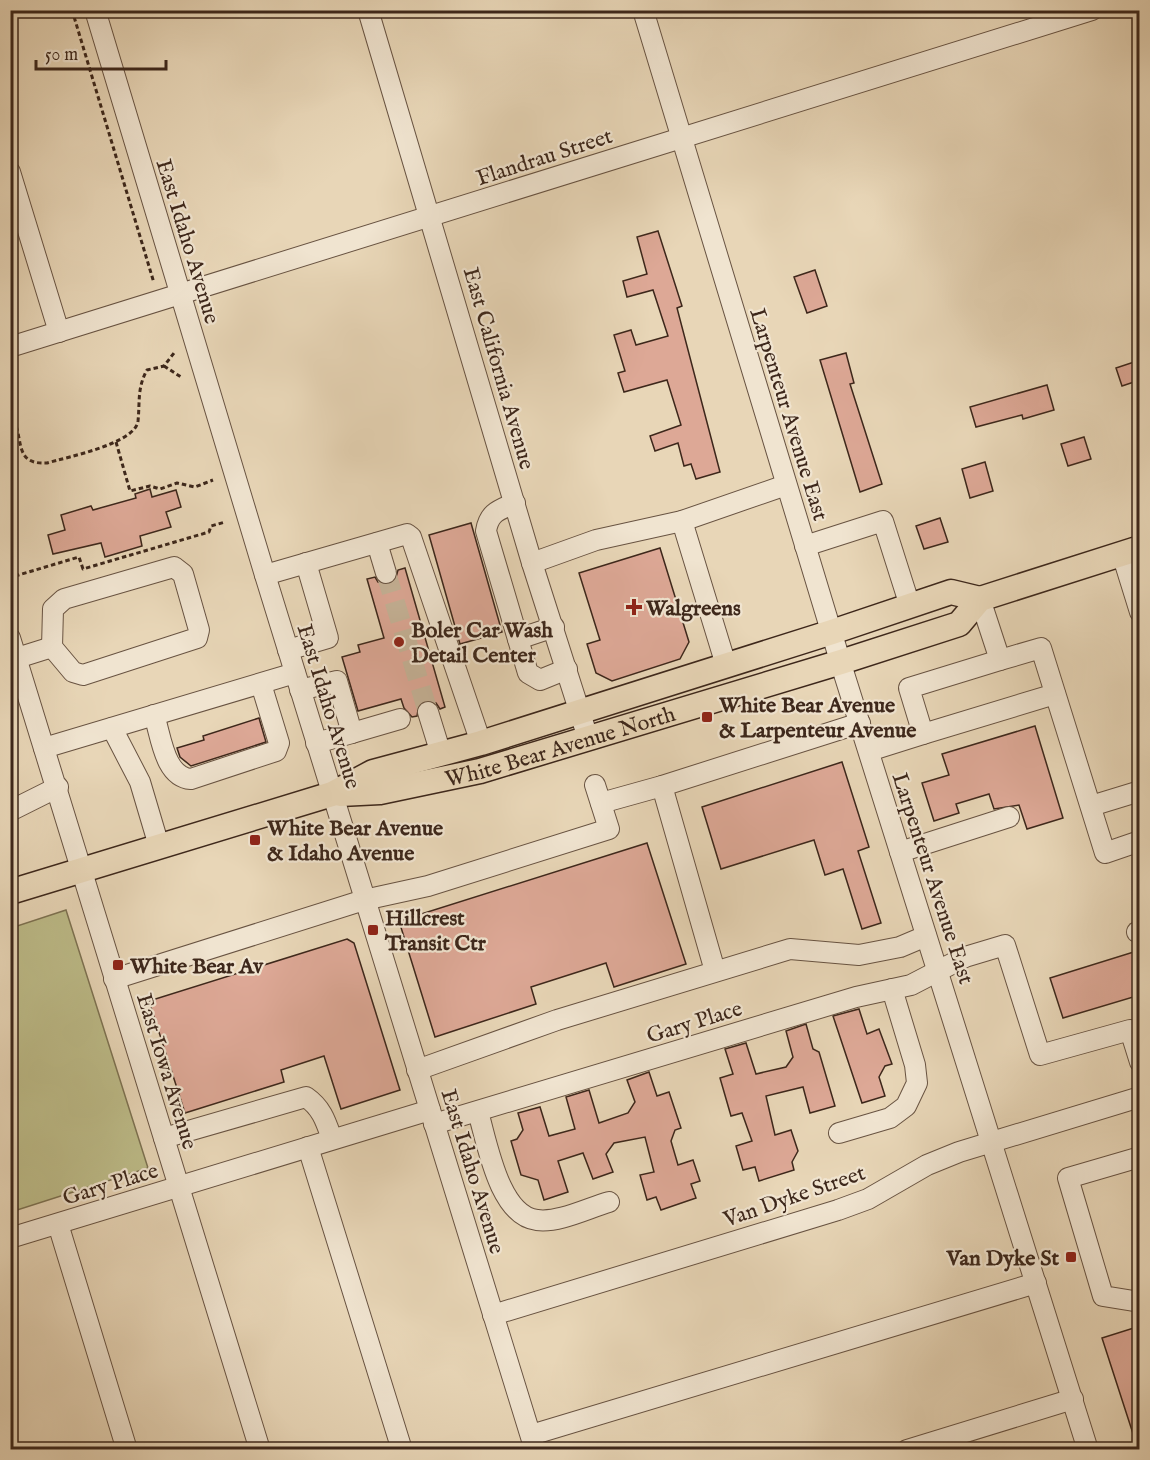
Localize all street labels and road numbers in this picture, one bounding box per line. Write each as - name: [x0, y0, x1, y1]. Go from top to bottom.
- street label: Flandrau Street: [473, 123, 617, 193]
- street label: East Idaho Avenue: [149, 156, 225, 327]
- street label: East California Avenue: [456, 264, 540, 473]
- street label: Larpenteur Avenue East: [742, 305, 834, 525]
- street label: East Idaho Avenue: [290, 621, 366, 792]
- street label: White Bear Avenue North: [443, 701, 679, 794]
- street label: Larpenteur Avenue East: [885, 769, 980, 988]
- street label: East Iowa Avenue: [129, 990, 203, 1153]
- street label: Gary Place: [643, 995, 746, 1051]
- street label: East Idaho Avenue: [434, 1086, 510, 1257]
- street label: Gary Place: [59, 1157, 162, 1213]
- street label: Van Dyke Street: [719, 1159, 870, 1235]

